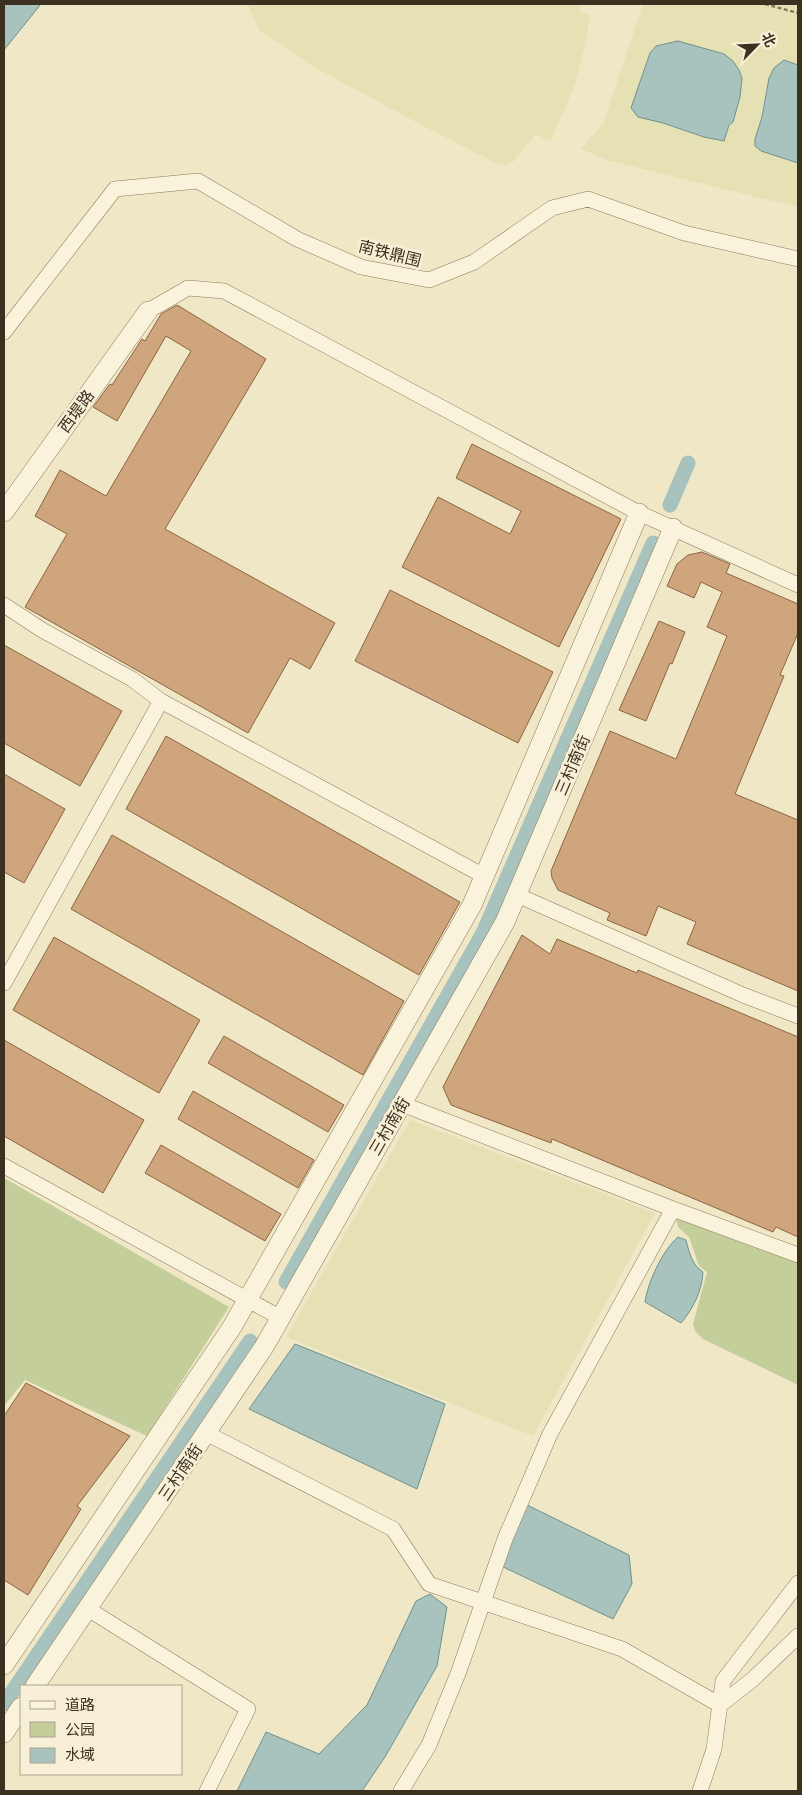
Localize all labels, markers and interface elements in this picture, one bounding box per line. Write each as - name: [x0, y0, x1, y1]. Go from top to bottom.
- north arrow: [732, 20, 782, 70]
- text: 北: [758, 29, 782, 50]
- street label: 南铁鼎围: [356, 233, 424, 271]
- street label: 西堤路: [51, 384, 99, 437]
- street label: 三村南街: [548, 730, 595, 799]
- street label: 三村南街: [362, 1092, 415, 1159]
- street label: 三村南街: [151, 1438, 207, 1505]
- legend: [20, 1685, 182, 1775]
- text: 道路: [65, 1692, 95, 1715]
- text: 公园: [65, 1717, 95, 1740]
- text: 水域: [65, 1742, 95, 1765]

